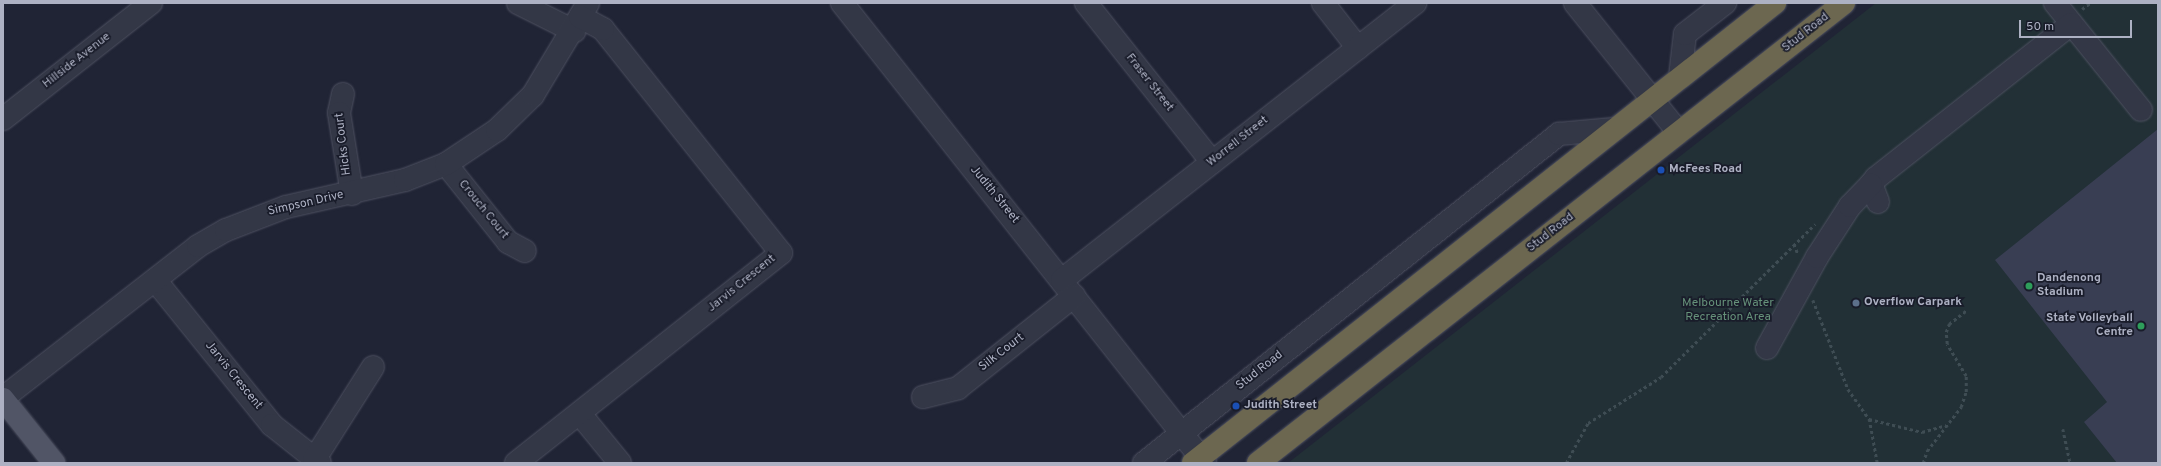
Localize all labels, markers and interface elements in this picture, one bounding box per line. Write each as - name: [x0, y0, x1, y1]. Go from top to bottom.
- street label: Stud Road: [1780, 10, 1832, 56]
- scale bar: [2021, 12, 2134, 38]
- text: 50 m: [2026, 19, 2054, 35]
- street label: Hillside Avenue: [40, 30, 114, 92]
- street label: Fraser Street: [1122, 51, 1176, 115]
- street label: Hicks Court: [333, 112, 355, 176]
- street label: Worrell Street: [1204, 114, 1272, 170]
- street label: Judith Street: [966, 163, 1022, 227]
- place label: McFees Road: [1669, 163, 1742, 177]
- marker: McFees Road: [1656, 165, 1666, 175]
- street label: Crouch Court: [455, 178, 511, 242]
- street label: Simpson Drive: [267, 188, 345, 220]
- street label: Stud Road: [1525, 210, 1577, 256]
- street label: Jarvis Crescent: [705, 252, 779, 316]
- place label: Dandenong Stadium: [2037, 272, 2101, 300]
- marker: Dandenong Stadium: [2024, 281, 2034, 291]
- place label: Overflow Carpark: [1864, 296, 1962, 310]
- park label: Melbourne Water Recreation Area: [1682, 297, 1774, 325]
- marker: Overflow Carpark: [1851, 298, 1861, 308]
- place label: State Volleyball Centre: [2045, 312, 2133, 340]
- marker: State Volleyball Centre: [2136, 321, 2146, 331]
- street label: Silk Court: [977, 331, 1027, 375]
- street label: Jarvis Crescent: [201, 339, 265, 413]
- street label: Stud Road: [1234, 348, 1286, 394]
- place label: Judith Street: [1244, 399, 1317, 413]
- marker: Judith Street: [1231, 401, 1241, 411]

